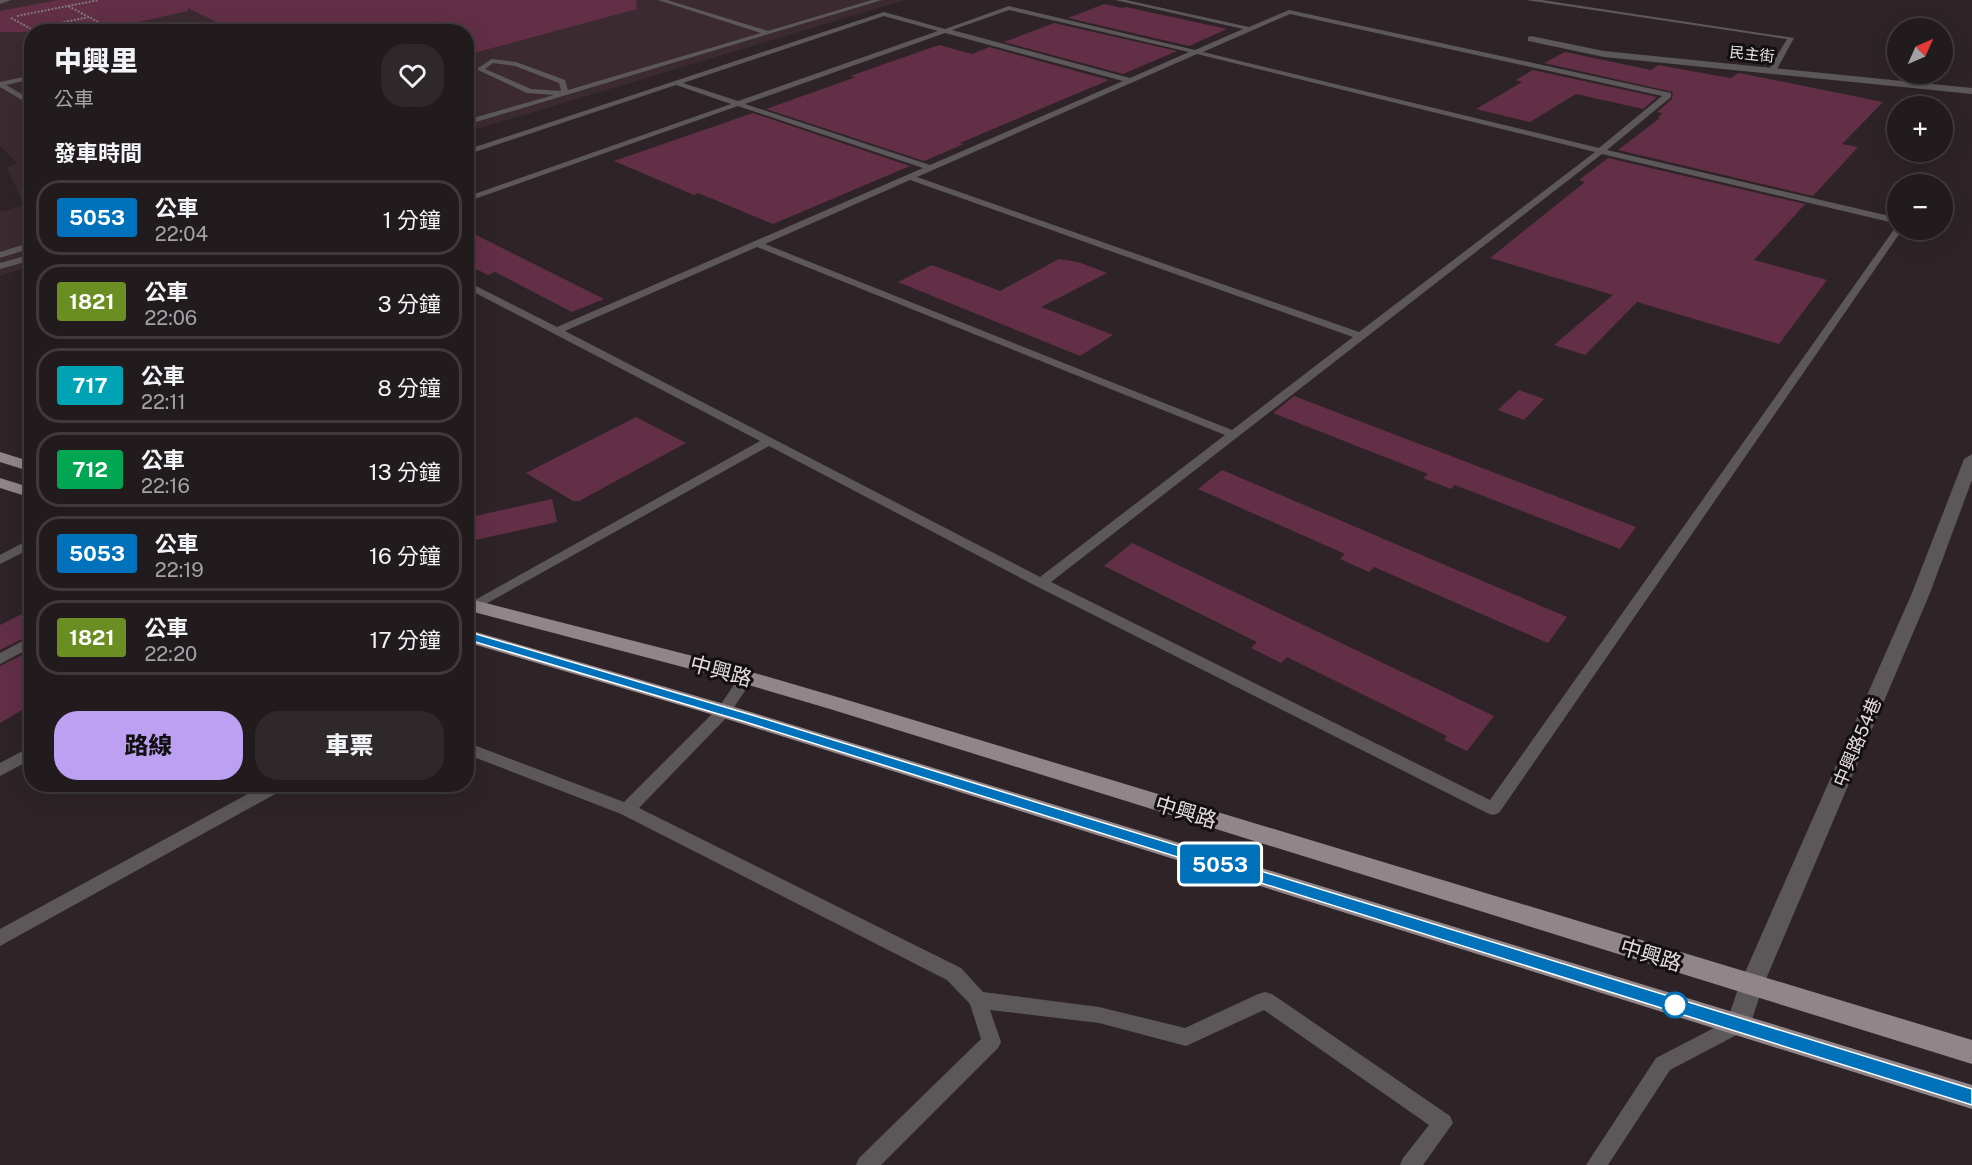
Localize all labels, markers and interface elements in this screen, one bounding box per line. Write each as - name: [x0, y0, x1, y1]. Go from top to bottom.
- north arrow: [1887, 18, 1953, 84]
- map controls: [1887, 18, 1953, 240]
- street label: 民主街: [1729, 43, 1775, 65]
- text: 中興里: [54, 44, 138, 77]
- button: heart: [381, 44, 444, 107]
- text: 公車: [54, 87, 94, 111]
- button: +: [1887, 96, 1953, 162]
- text: 發車時間: [54, 140, 142, 166]
- button: −: [1887, 174, 1953, 240]
- text: 公車: [155, 195, 199, 221]
- text: 5053: [69, 205, 125, 230]
- text: 1 分鐘: [383, 207, 441, 233]
- text: 22:04: [155, 222, 208, 246]
- text: 公車: [144, 279, 188, 305]
- text: 1821: [69, 289, 114, 314]
- text: 3 分鐘: [378, 291, 441, 317]
- text: 22:06: [144, 306, 197, 330]
- text: 公車: [141, 363, 185, 389]
- text: 717: [72, 373, 108, 398]
- text: 8 分鐘: [377, 375, 441, 401]
- text: 22:11: [141, 390, 186, 414]
- text: 公車: [141, 447, 185, 473]
- text: 712: [72, 457, 108, 482]
- text: 13 分鐘: [369, 459, 441, 485]
- text: 22:16: [141, 474, 190, 498]
- text: 公車: [155, 531, 199, 557]
- text: 5053: [69, 541, 125, 566]
- text: 16 分鐘: [369, 543, 441, 569]
- text: 22:19: [155, 558, 204, 582]
- text: 公車: [144, 615, 188, 641]
- text: 1821: [69, 625, 114, 650]
- text: 17 分鐘: [369, 627, 441, 653]
- text: 22:20: [144, 642, 197, 666]
- street label: 中興路: [687, 651, 755, 691]
- street label: 中興路54巷: [1829, 694, 1885, 790]
- button: 路線: [54, 711, 243, 780]
- button: 車票: [255, 711, 444, 780]
- street label: 中興路: [1152, 791, 1220, 833]
- line badge: 5053: [1178, 844, 1262, 884]
- text: 5053: [1192, 852, 1248, 877]
- street label: 中興路: [1617, 934, 1685, 976]
- unlabelled marker: [1662, 992, 1688, 1018]

